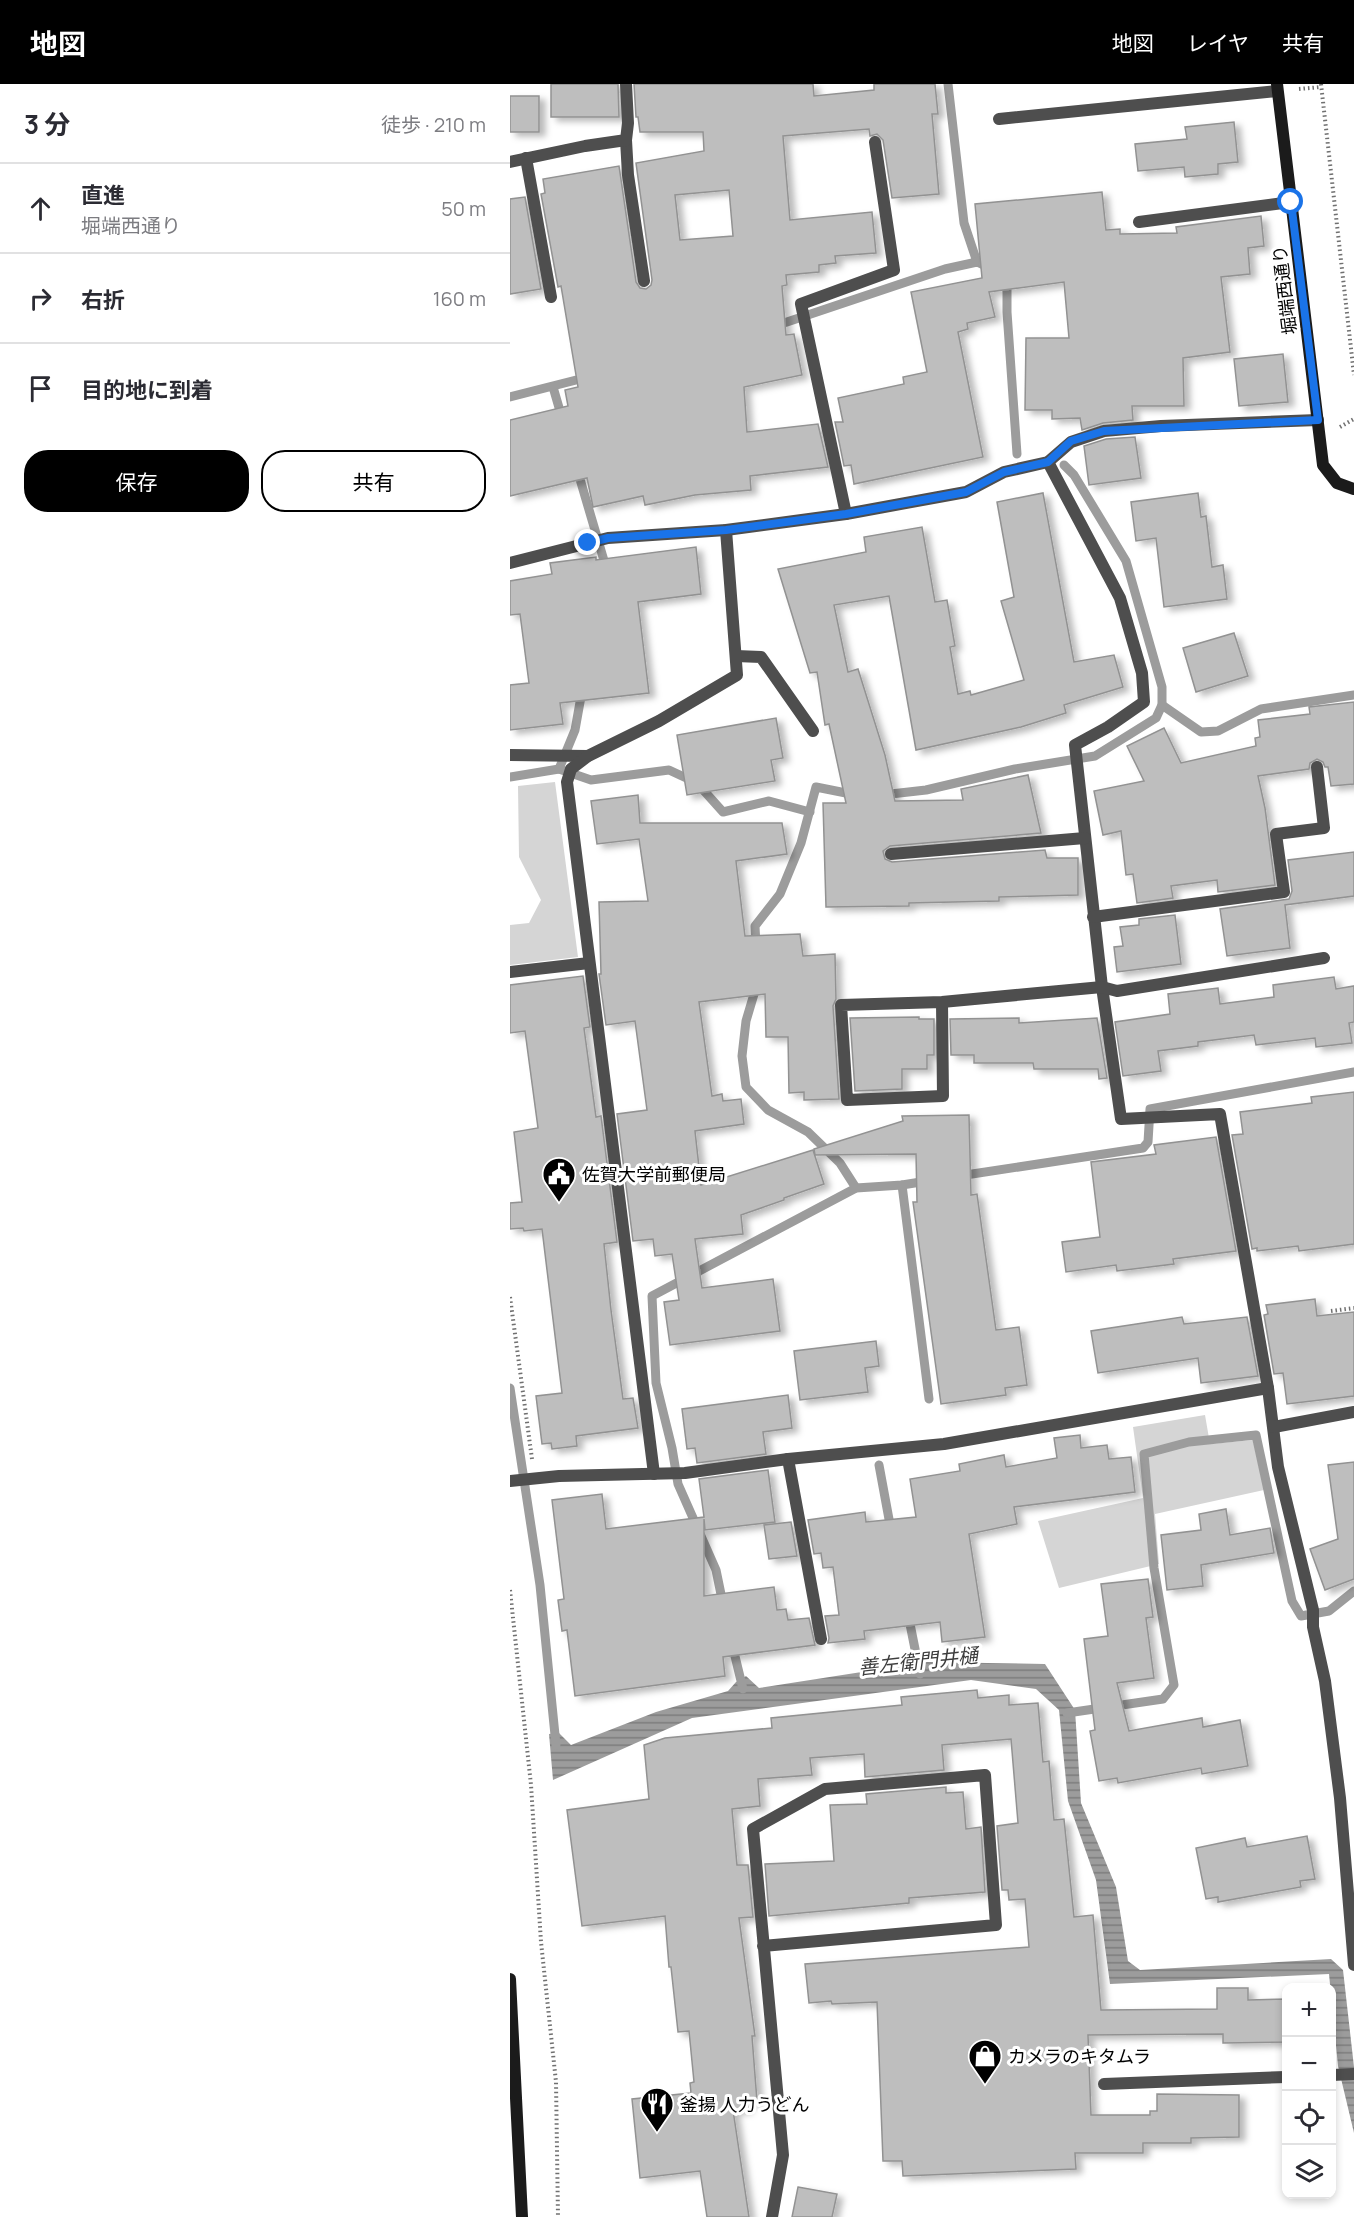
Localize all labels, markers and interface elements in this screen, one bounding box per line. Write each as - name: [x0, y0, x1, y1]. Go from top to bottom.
- text: 地図: [30, 24, 86, 62]
- text: 地図: [1112, 29, 1154, 57]
- text: レイヤ: [1187, 29, 1249, 57]
- text: 共有: [1282, 29, 1324, 57]
- text: 3 分: [24, 106, 70, 142]
- text: 徒歩 · 210 m: [381, 111, 486, 138]
- text: 直進: [81, 180, 125, 210]
- route start: [1277, 188, 1303, 214]
- icon: ahead: [24, 192, 57, 225]
- text: 50 m: [441, 195, 486, 222]
- text: 堀端西通り: [81, 212, 181, 239]
- street label: 堀端西通り: [1267, 244, 1301, 336]
- icon: right: [24, 282, 57, 315]
- text: 右折: [81, 285, 125, 315]
- text: 160 m: [433, 285, 486, 312]
- icon: arrive: [24, 372, 57, 405]
- text: 目的地に到着: [81, 375, 213, 405]
- button: 保存: [24, 450, 249, 512]
- button: 共有: [261, 450, 486, 512]
- route end: [574, 529, 600, 555]
- public building icon: 佐賀大学前郵便局: [541, 1156, 577, 1203]
- place label: 佐賀大学前郵便局: [582, 1162, 726, 1186]
- water label: 善左衛門井樋: [857, 1641, 982, 1681]
- map controls: [1282, 1983, 1336, 2199]
- button: +: [1282, 1983, 1336, 2037]
- button: −: [1282, 2037, 1336, 2091]
- shop icon: カメラのキタムラ: [967, 2038, 1003, 2085]
- place label: カメラのキタムラ: [1008, 2044, 1151, 2068]
- restaurant icon: 釜揚 人力うどん: [639, 2086, 675, 2133]
- button: locate: [1282, 2091, 1336, 2145]
- place label: 釜揚 人力うどん: [680, 2092, 810, 2116]
- button: layers: [1282, 2145, 1336, 2199]

